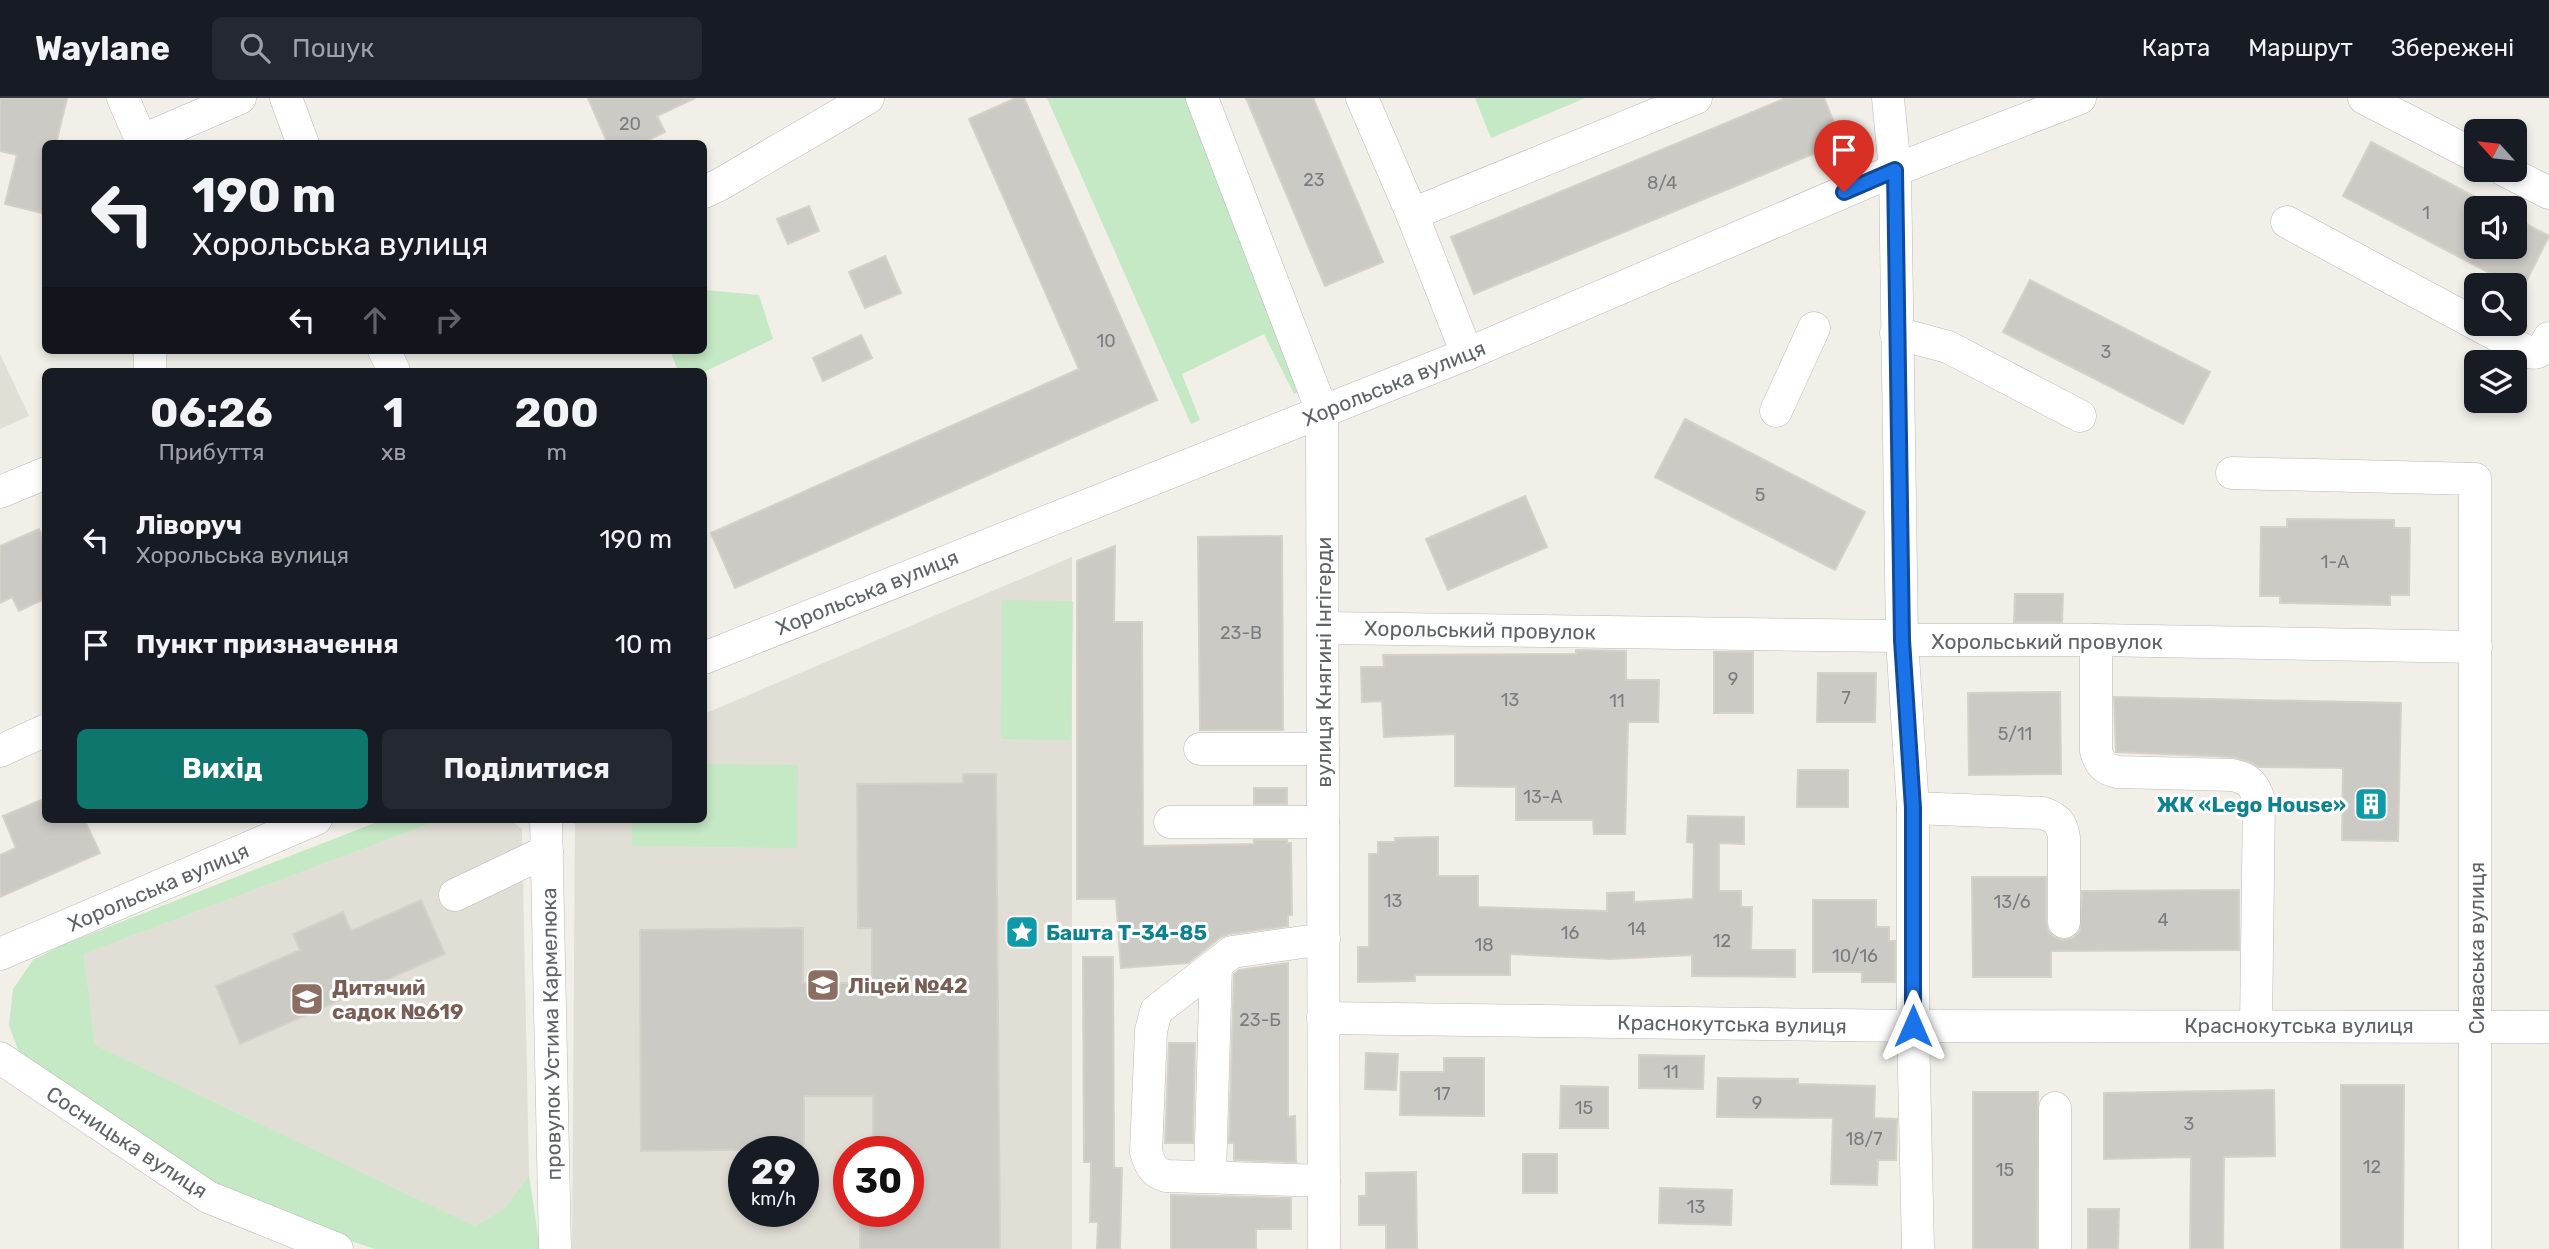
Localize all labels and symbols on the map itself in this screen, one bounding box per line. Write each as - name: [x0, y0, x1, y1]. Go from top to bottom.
- house number: 20: [619, 113, 641, 135]
- north arrow: [2464, 119, 2527, 182]
- pin: [1814, 120, 1874, 192]
- house number: 23: [1303, 169, 1325, 191]
- house number: 8/4: [1647, 172, 1677, 194]
- house number: 1: [2422, 202, 2430, 224]
- house number: 10: [1096, 330, 1116, 352]
- street label: Хорольська вулиця: [1299, 335, 1489, 431]
- house number: 3: [2101, 341, 2111, 363]
- house number: 5: [1755, 484, 1765, 506]
- street label: вулиця Княгині Інгігерди: [1311, 537, 1336, 787]
- street label: Хорольська вулиця: [772, 544, 962, 640]
- house number: 1-А: [2321, 551, 2349, 573]
- street label: Хорольський провулок: [1364, 615, 1596, 645]
- house number: 23-В: [1220, 622, 1262, 644]
- street label: Хорольський провулок: [1931, 629, 2163, 654]
- house number: 9: [1728, 668, 1738, 690]
- house number: 7: [1841, 687, 1851, 709]
- house number: 13: [1501, 689, 1519, 711]
- house number: 11: [1609, 690, 1625, 712]
- house number: 5/11: [1998, 723, 2032, 745]
- building icon: ЖК «Lego House»: [2352, 785, 2390, 823]
- house number: 13-А: [1523, 786, 1563, 808]
- place label: ЖК «Lego House»: [2157, 792, 2346, 817]
- street label: Хорольська вулиця: [64, 837, 252, 937]
- street label: Сиваська вулиця: [2464, 862, 2489, 1034]
- street label: провулок Устима Кармелюка: [536, 887, 566, 1181]
- house number: 13: [1384, 890, 1402, 912]
- house number: 13/6: [1993, 891, 2031, 913]
- house number: 4: [2157, 909, 2169, 931]
- place icon: Башта Т-34-85: [1003, 913, 1041, 951]
- house number: 14: [1628, 918, 1646, 940]
- place label: Башта Т-34-85: [1046, 920, 1207, 945]
- house number: 16: [1561, 922, 1579, 944]
- house number: 12: [1713, 930, 1731, 952]
- house number: 18: [1474, 934, 1494, 956]
- house number: 10/16: [1832, 945, 1878, 967]
- school or university icon: Ліцей №42: [804, 966, 842, 1004]
- place label: Ліцей №42: [848, 973, 968, 998]
- place label: Дитячий садок №619: [332, 975, 463, 1024]
- school or university icon: Дитячий садок №619: [288, 980, 326, 1018]
- position arrow: [1876, 989, 1950, 1063]
- house number: 23-Б: [1239, 1009, 1281, 1031]
- street label: Краснокутська вулиця: [1617, 1009, 1847, 1039]
- street label: Краснокутська вулиця: [2184, 1013, 2414, 1038]
- house number: 11: [1663, 1061, 1679, 1083]
- street label: Сосницька вулиця: [42, 1081, 212, 1203]
- house number: 17: [1434, 1083, 1450, 1105]
- house number: 9: [1752, 1092, 1762, 1114]
- house number: 15: [1575, 1097, 1593, 1119]
- house number: 3: [2184, 1113, 2194, 1135]
- house number: 18/7: [1846, 1128, 1883, 1150]
- speed limit sign: 30: [833, 1136, 924, 1227]
- house number: 12: [2363, 1156, 2381, 1178]
- house number: 15: [1996, 1159, 2014, 1181]
- house number: 13: [1687, 1196, 1705, 1218]

